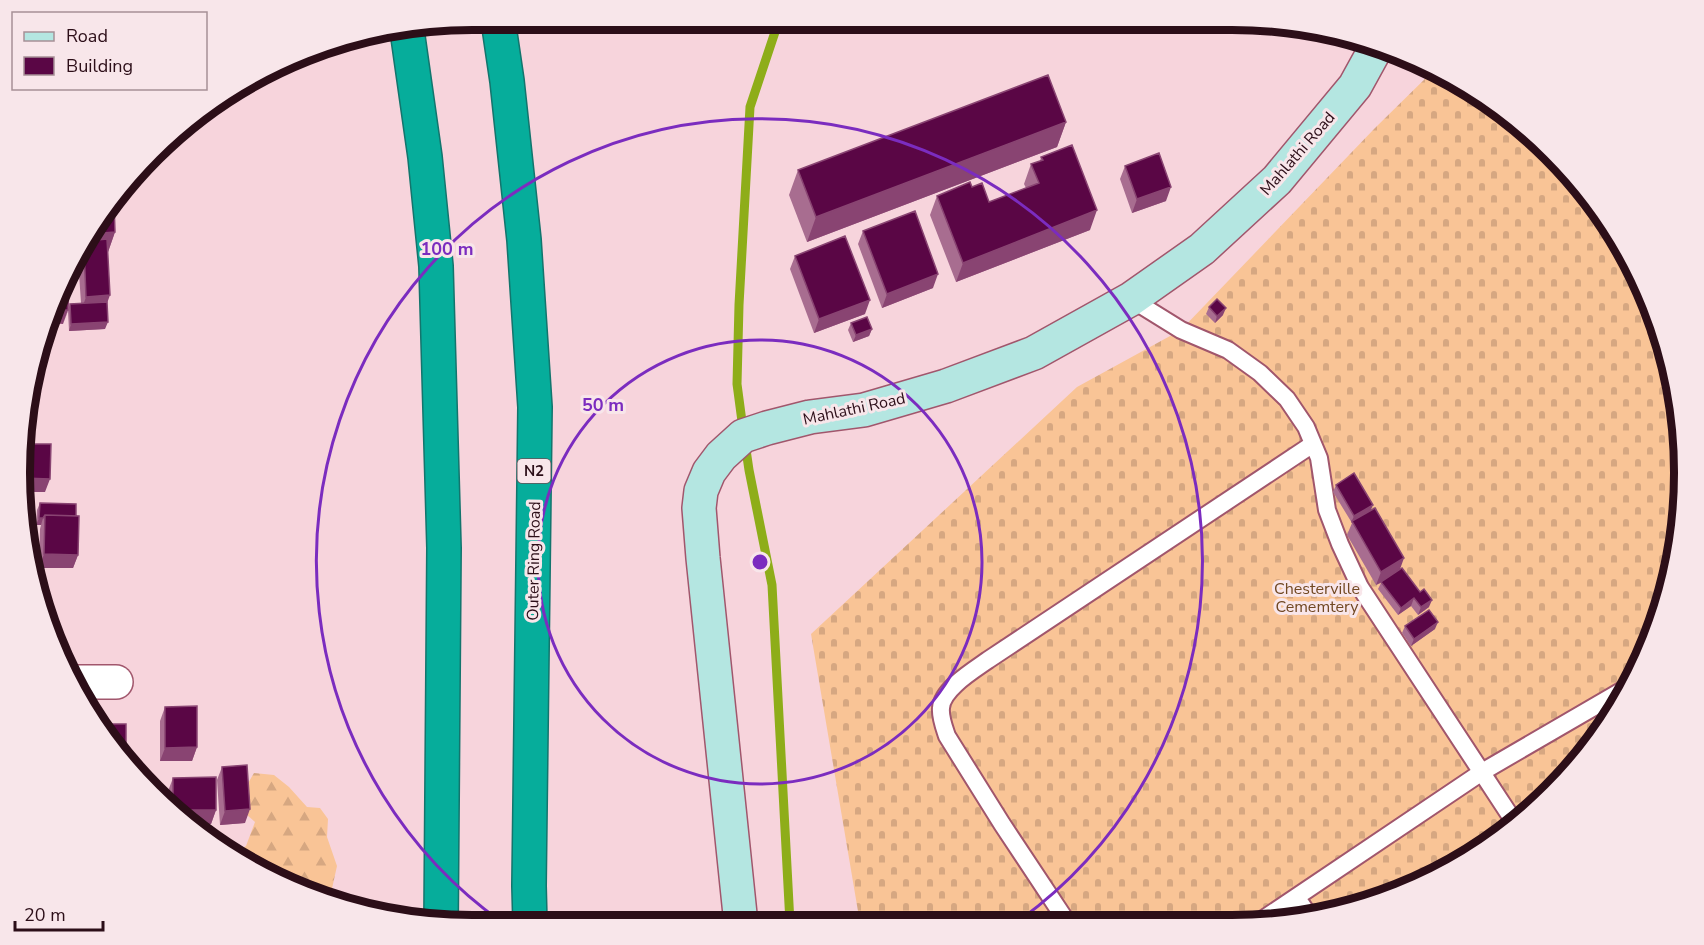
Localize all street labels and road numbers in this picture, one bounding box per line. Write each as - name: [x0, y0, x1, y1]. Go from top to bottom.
- street label: Mahlathi Road: [1255, 107, 1340, 200]
- street label: Mahlathi Road: [801, 387, 907, 431]
- road number: N2: [518, 459, 550, 483]
- street label: Outer Ring Road: [522, 501, 546, 621]

